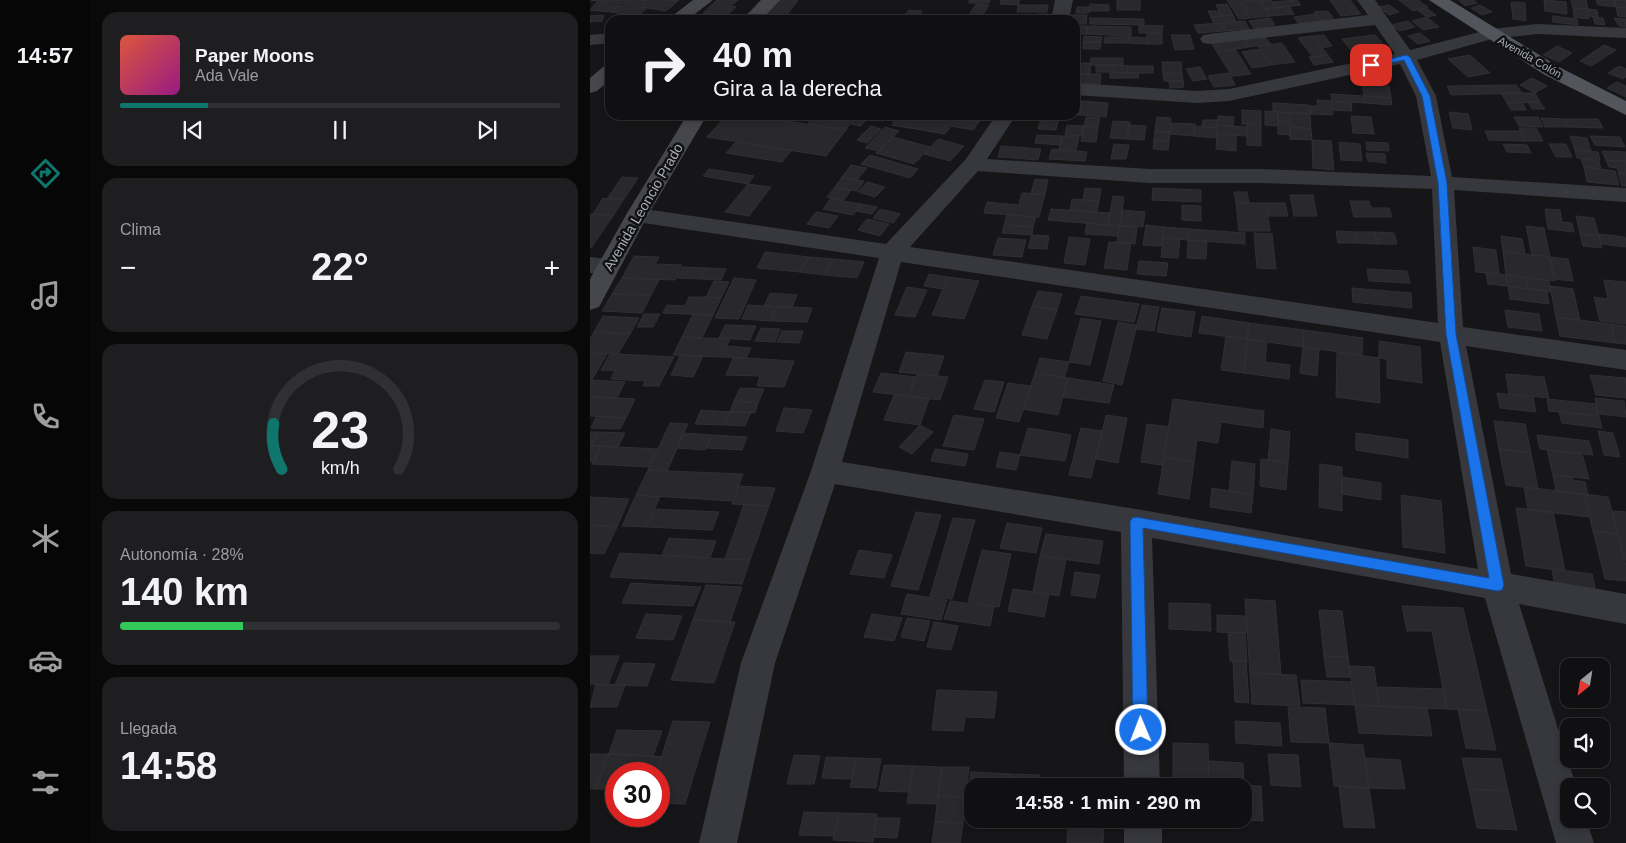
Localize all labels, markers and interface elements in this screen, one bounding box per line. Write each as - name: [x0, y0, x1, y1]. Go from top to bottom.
- street label: Avenida Colón: [1496, 34, 1564, 80]
- icon: right: [630, 35, 695, 100]
- text: 40 m: [713, 35, 793, 74]
- text: 14:57: [17, 43, 73, 68]
- pin: [1350, 44, 1392, 86]
- text: Paper Moons: [195, 45, 314, 66]
- icon: arrive: [1357, 51, 1385, 79]
- text: Ada Vale: [195, 67, 259, 84]
- text: Gira a la derecha: [713, 76, 882, 101]
- icon: previous: [179, 116, 207, 144]
- icon: pause: [326, 116, 354, 144]
- icon: next: [473, 116, 501, 144]
- street label: Avenida Leoncio Prado: [600, 140, 686, 274]
- icon: directions: [28, 156, 63, 191]
- text: Clima: [120, 221, 161, 238]
- text: 22°: [311, 246, 369, 288]
- text: −: [120, 252, 136, 283]
- text: +: [544, 252, 560, 283]
- icon: music: [28, 278, 63, 313]
- icon: phone: [28, 399, 63, 434]
- text: 23: [311, 401, 369, 459]
- text: km/h: [321, 458, 359, 478]
- icon: climate: [28, 521, 63, 556]
- text: Autonomía · 28%: [120, 546, 244, 563]
- text: 140 km: [120, 571, 249, 613]
- icon: car: [28, 643, 63, 678]
- north arrow: [1560, 658, 1610, 708]
- map controls: [1560, 658, 1610, 828]
- position arrow: [1114, 703, 1166, 755]
- button: sound: [1560, 718, 1610, 768]
- text: Llegada: [120, 720, 177, 737]
- text: 14:58: [120, 745, 217, 787]
- speed limit sign: 30: [605, 762, 670, 827]
- icon: filters: [28, 765, 63, 800]
- button: search: [1560, 778, 1610, 828]
- text: 14:58 · 1 min · 290 m: [1015, 792, 1201, 813]

